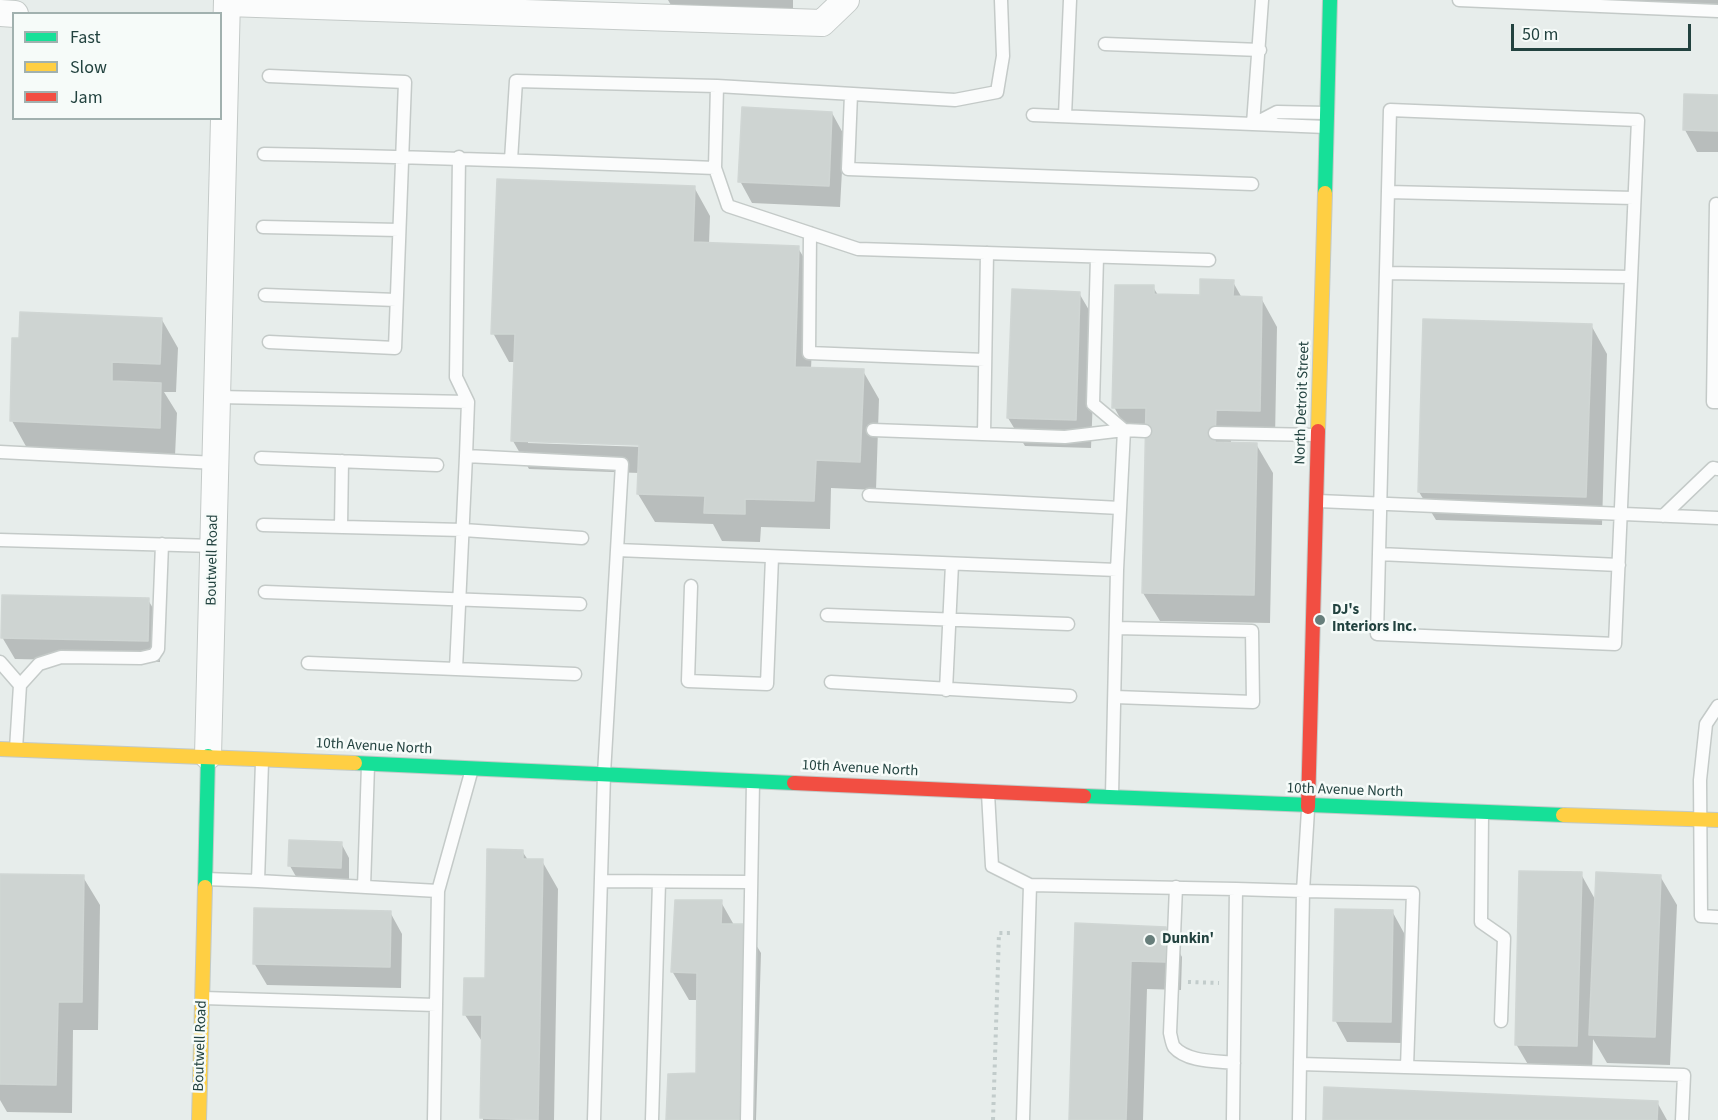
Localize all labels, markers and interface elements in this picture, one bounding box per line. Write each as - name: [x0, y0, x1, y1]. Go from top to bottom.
- legend: [12, 12, 222, 120]
- scale bar: [1514, 12, 1694, 50]
- text: 50 m: [1522, 22, 1558, 47]
- text: Fast: [70, 25, 101, 50]
- text: Slow: [70, 55, 107, 80]
- text: Jam: [70, 85, 103, 110]
- street label: North Detroit Street: [1292, 341, 1314, 465]
- street label: Boutwell Road: [203, 514, 223, 606]
- place label: DJ's Interiors Inc.: [1332, 602, 1417, 637]
- marker: DJ's Interiors Inc.: [1313, 613, 1327, 627]
- street label: 10th Avenue North: [315, 735, 433, 759]
- street label: 10th Avenue North: [801, 757, 919, 781]
- street label: 10th Avenue North: [1286, 780, 1404, 802]
- place label: Dunkin': [1162, 931, 1214, 949]
- marker: Dunkin': [1143, 933, 1157, 947]
- street label: Boutwell Road: [190, 1000, 212, 1092]

